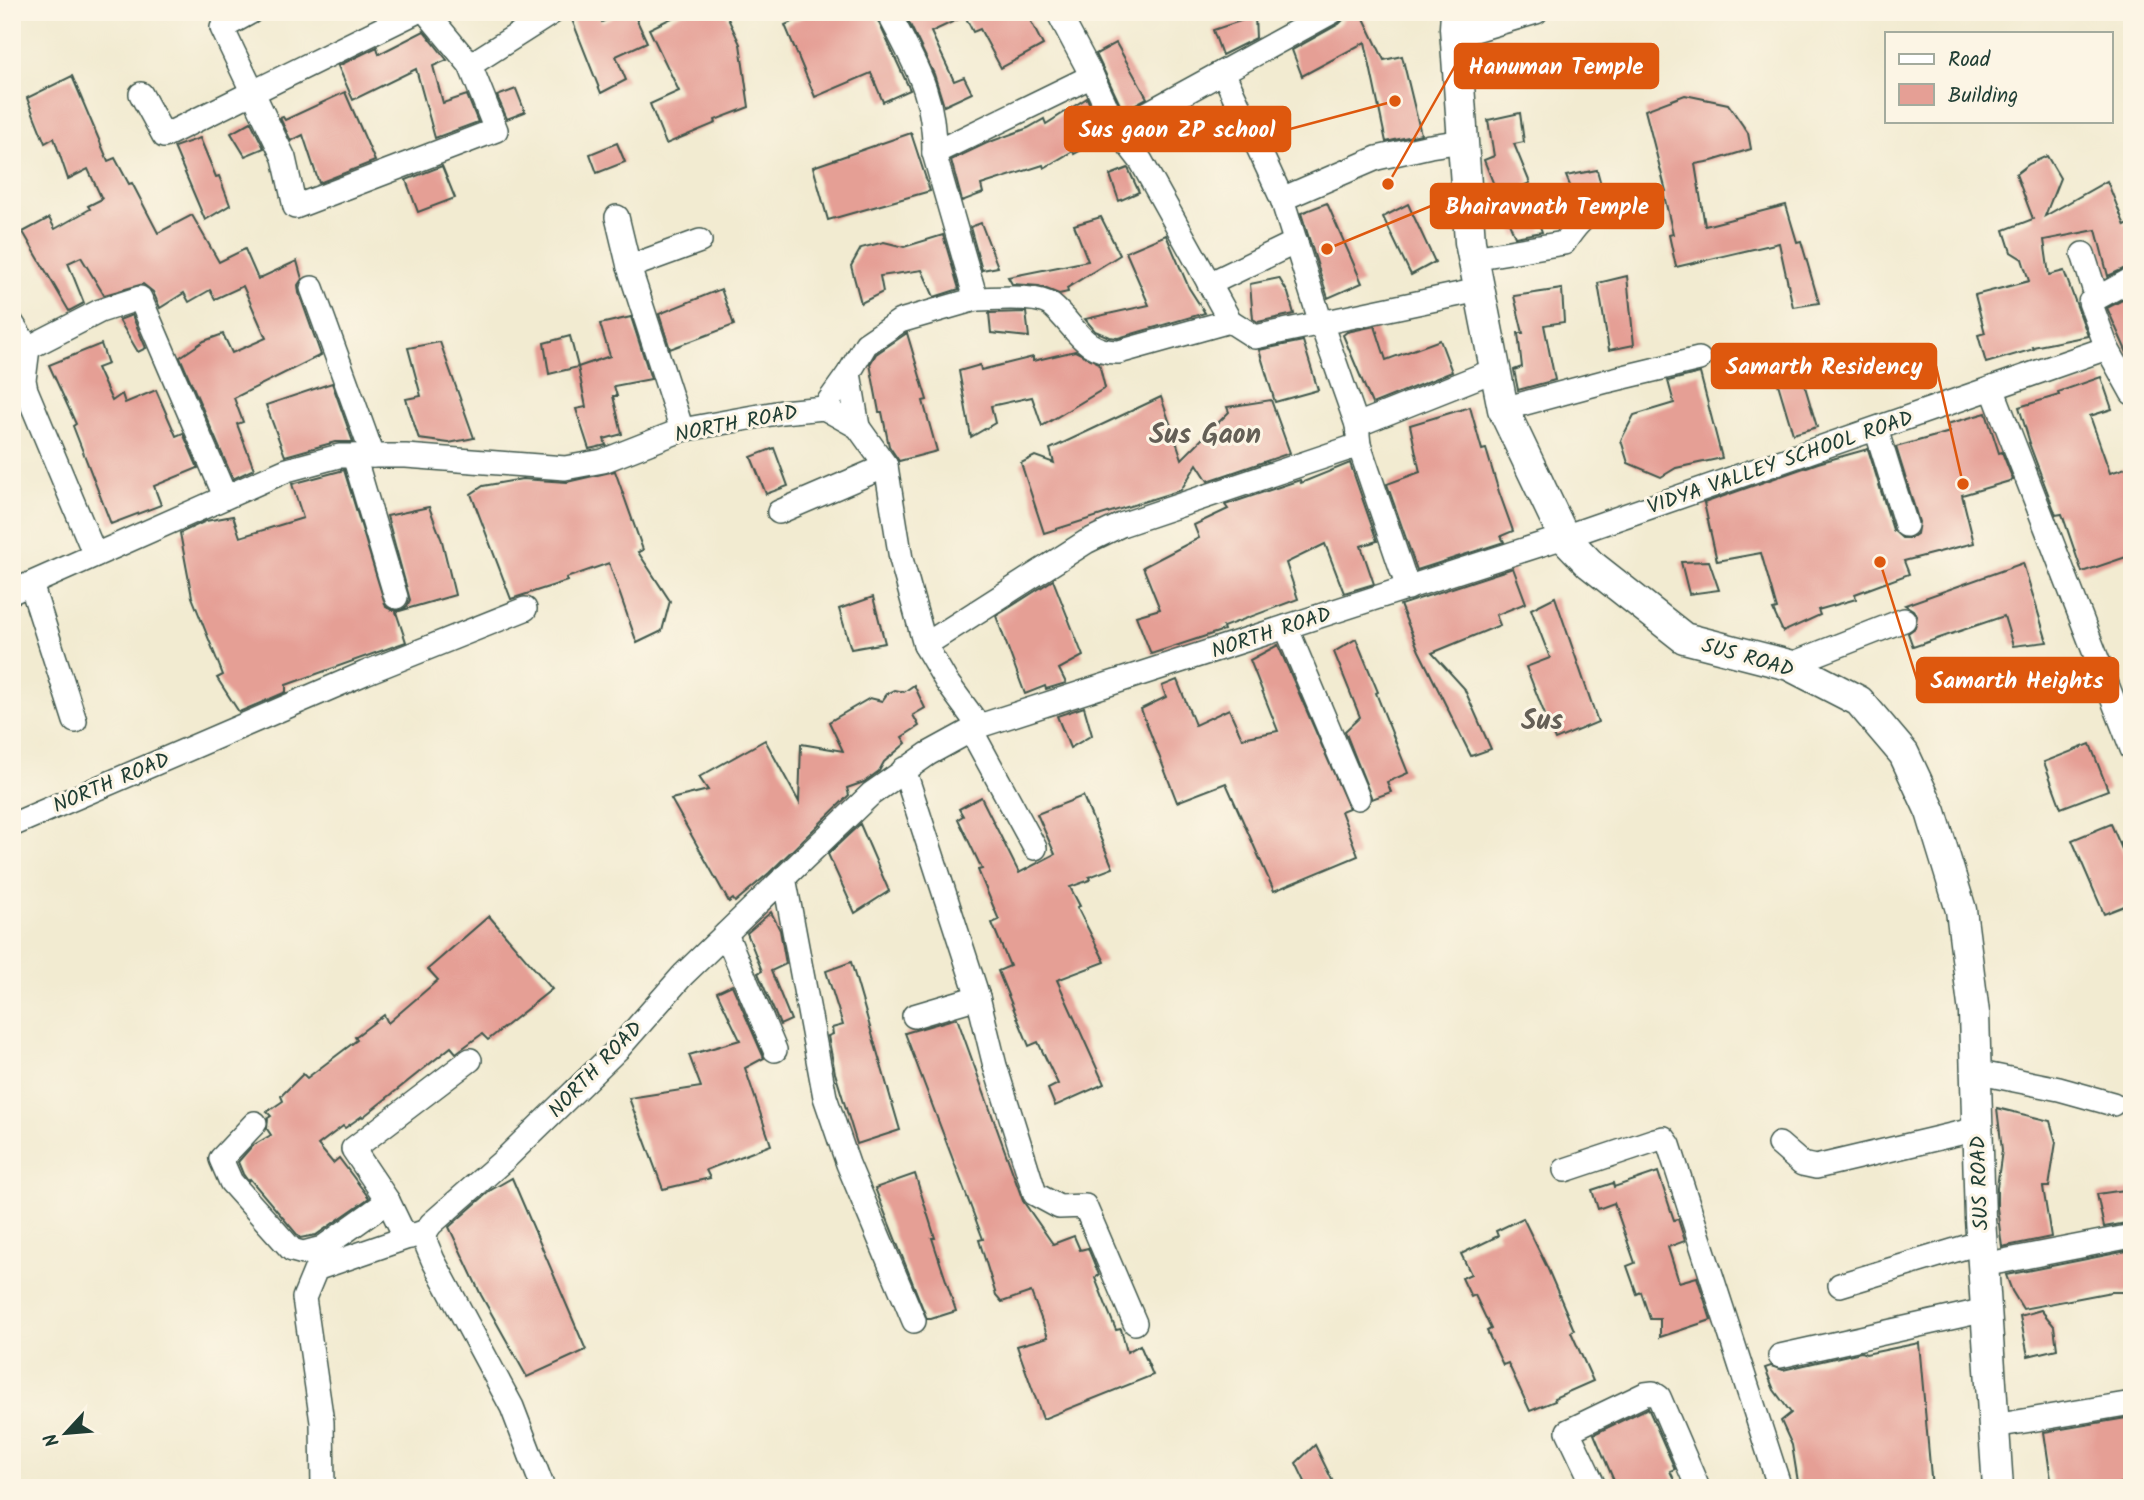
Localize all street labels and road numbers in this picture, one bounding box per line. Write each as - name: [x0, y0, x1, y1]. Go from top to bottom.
- street label: NORTH ROAD: [672, 396, 801, 453]
- street label: VIDYA VALLEY SCHOOL ROAD: [1643, 402, 1918, 524]
- street label: NORTH ROAD: [1207, 598, 1336, 668]
- street label: SUS ROAD: [1698, 630, 1798, 687]
- street label: NORTH ROAD: [48, 744, 175, 823]
- street label: NORTH ROAD: [541, 1014, 651, 1126]
- street label: SUS ROAD: [1962, 1135, 1999, 1231]

